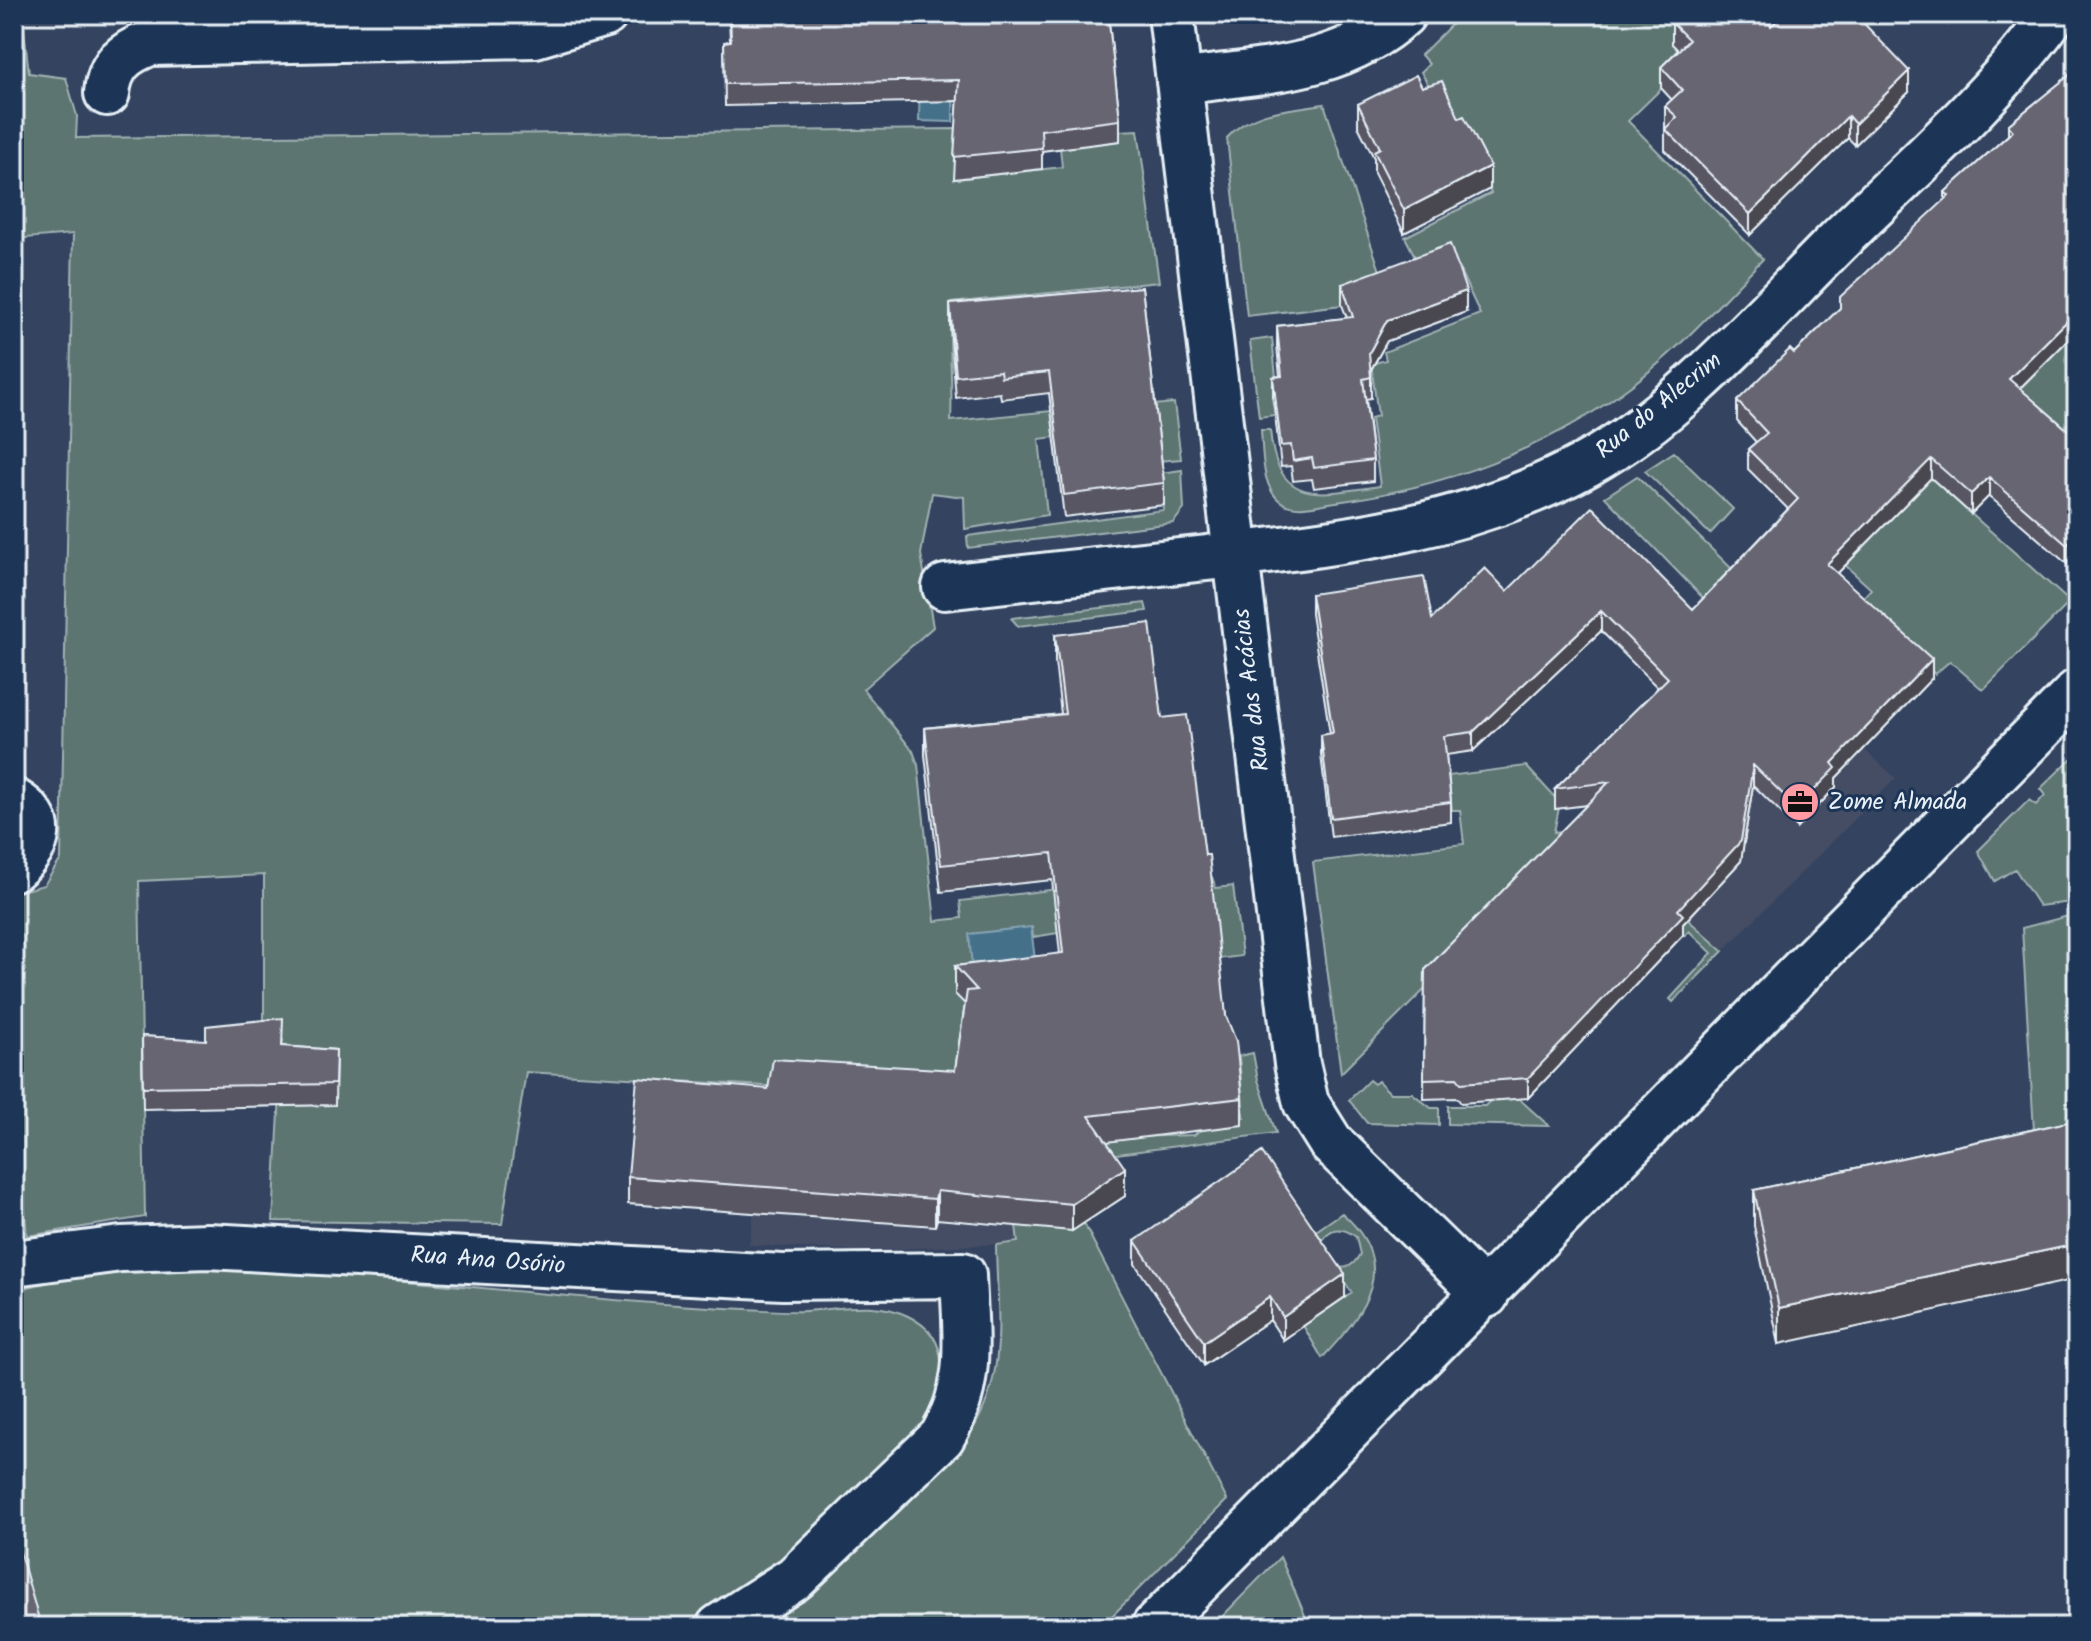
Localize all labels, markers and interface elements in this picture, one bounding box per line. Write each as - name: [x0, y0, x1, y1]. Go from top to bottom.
- street label: Rua do Alecrim: [1587, 343, 1731, 469]
- street label: Rua das Acácias: [1223, 606, 1281, 774]
- office icon: Zome Almada: [1779, 781, 1821, 823]
- place label: Zome Almada: [1828, 783, 1967, 822]
- street label: Rua Ana Osório: [409, 1236, 567, 1286]

